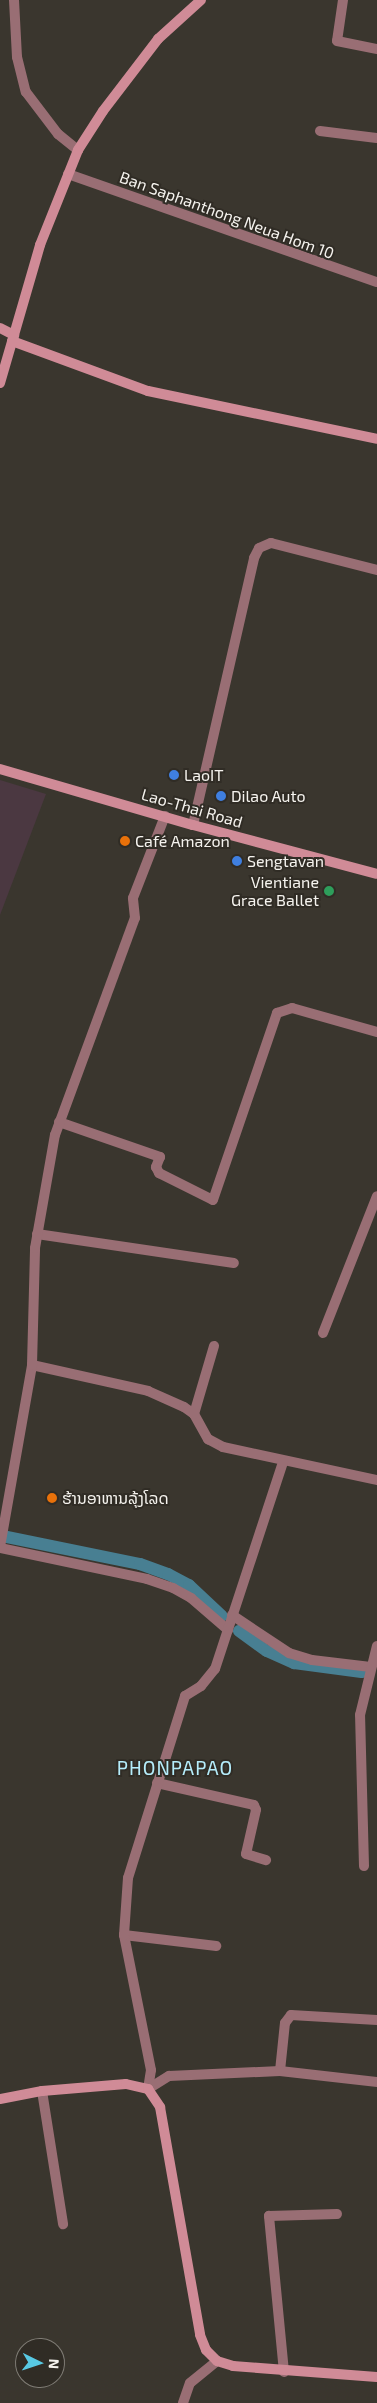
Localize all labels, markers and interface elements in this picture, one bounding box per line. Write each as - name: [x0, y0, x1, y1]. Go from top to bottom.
- street label: Ban Saphanthong Neua Hom 10: [117, 167, 337, 263]
- place label: LaoIT: [184, 765, 224, 785]
- marker: LaoIT: [168, 769, 180, 781]
- street label: Lao-Thai Road: [139, 784, 245, 832]
- place label: Dilao Auto: [231, 786, 306, 806]
- marker: Dilao Auto: [215, 790, 227, 802]
- place label: Café Amazon: [135, 831, 230, 851]
- marker: Café Amazon: [119, 835, 131, 847]
- place label: Sengtavan: [247, 851, 324, 871]
- marker: Sengtavan: [231, 855, 243, 867]
- place label: Vientiane Grace Ballet: [231, 872, 319, 910]
- marker: Vientiane Grace Ballet: [323, 885, 335, 897]
- place label: ຮ້ານອາຫານລຸ້ງໂລດ: [62, 1488, 169, 1508]
- marker: ຮ້ານອາຫານລຸ້ງໂລດ: [46, 1492, 58, 1504]
- district label: PHONPAPAO: [116, 1757, 234, 1779]
- north arrow: [15, 2338, 65, 2388]
- text: N: [46, 2358, 63, 2370]

